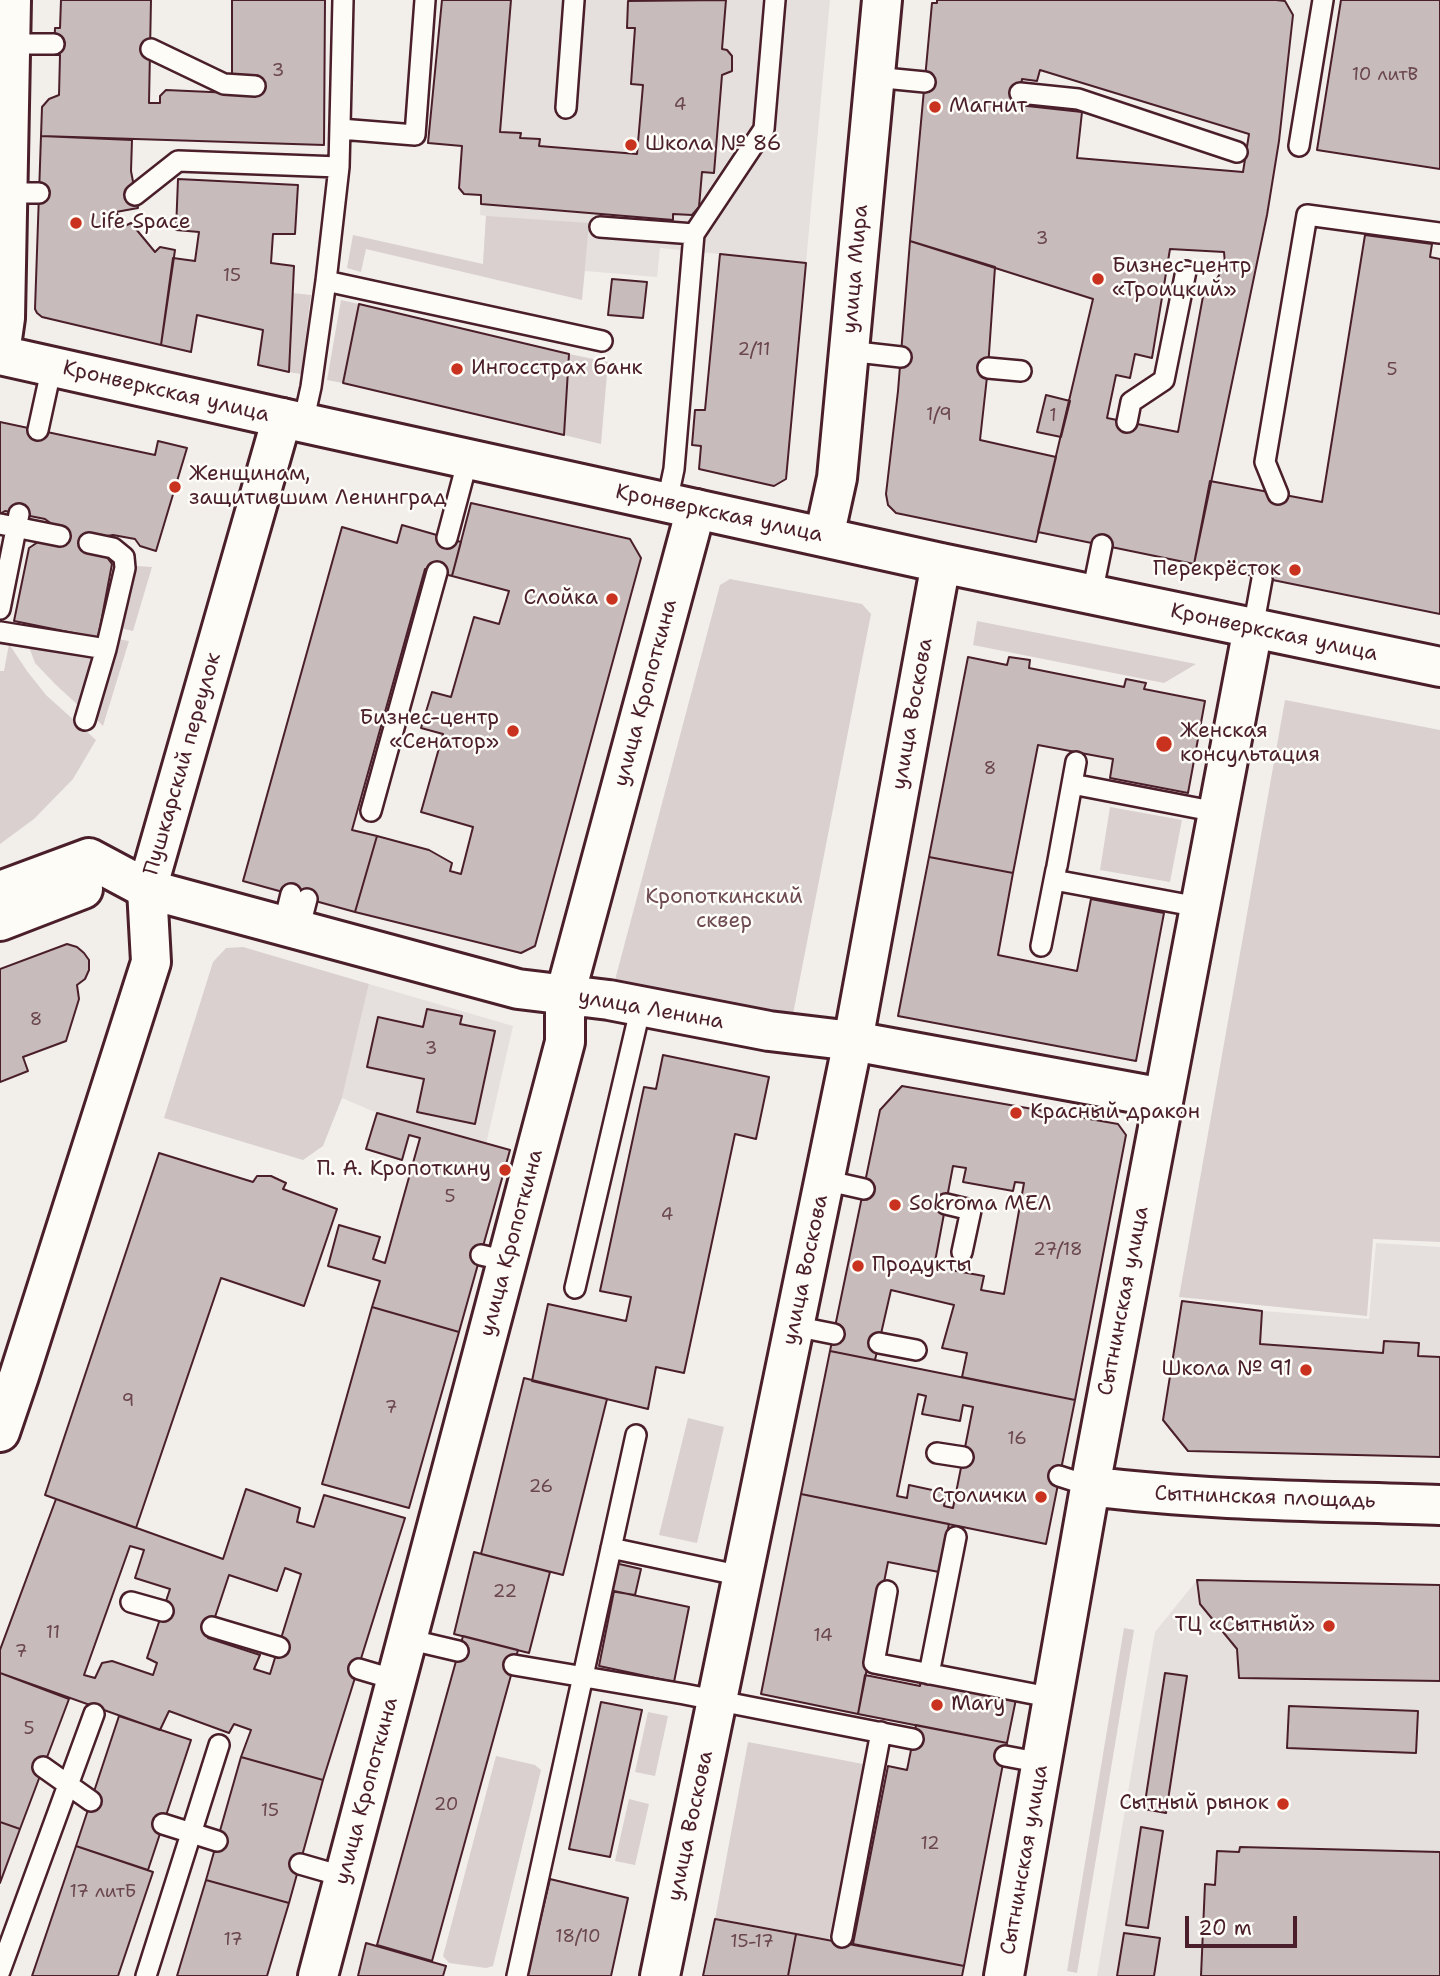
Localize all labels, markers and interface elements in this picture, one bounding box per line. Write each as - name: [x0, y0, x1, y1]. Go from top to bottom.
- house number: 3: [272, 60, 284, 82]
- house number: 10 литВ: [1352, 64, 1418, 86]
- house number: 4: [674, 94, 686, 116]
- place label: Магнит: [949, 94, 1027, 120]
- marker: Магнит: [927, 99, 943, 115]
- place label: Школа № 86: [645, 132, 782, 158]
- marker: Школа № 86: [623, 137, 639, 153]
- street label: улица Мира: [838, 203, 874, 335]
- place label: Life Space: [90, 210, 191, 236]
- marker: Life Space: [68, 215, 84, 231]
- house number: 3: [1036, 228, 1048, 250]
- place label: Бизнес-центр «Троицкий»: [1112, 254, 1252, 304]
- house number: 15: [223, 265, 241, 287]
- marker: Бизнес-центр «Троицкий»: [1090, 271, 1106, 287]
- house number: 2/11: [738, 339, 770, 361]
- street label: Кронверкская улица: [60, 356, 272, 428]
- place label: Ингосстрах банк: [471, 356, 643, 382]
- house number: 5: [1386, 359, 1398, 381]
- marker: Ингосстрах банк: [449, 361, 465, 377]
- house number: 1/9: [926, 404, 952, 426]
- house number: 1: [1049, 405, 1057, 427]
- place label: Женщинам, защитившим Ленинград: [189, 462, 447, 512]
- marker: Женщинам, защитившим Ленинград: [167, 479, 183, 495]
- street label: Кронверкская улица: [613, 480, 825, 548]
- place label: Перекрёсток: [1153, 557, 1281, 583]
- marker: Перекрёсток: [1287, 562, 1303, 578]
- place label: Слойка: [524, 586, 598, 612]
- marker: Слойка: [604, 591, 620, 607]
- street label: улица Кропоткина: [609, 597, 683, 789]
- street label: Кронверкская улица: [1168, 599, 1380, 667]
- street label: улица Воскова: [887, 636, 939, 792]
- street label: Пушкарский переулок: [139, 650, 227, 878]
- place label: Бизнес-центр «Сенатор»: [359, 706, 499, 756]
- place label: Женская консультация: [1180, 719, 1320, 769]
- marker: Бизнес-центр «Сенатор»: [505, 723, 521, 739]
- marker: Женская консультация: [1154, 734, 1174, 754]
- house number: 8: [984, 758, 996, 780]
- park label: Кропоткинский сквер: [645, 885, 803, 935]
- street label: улица Ленина: [576, 985, 726, 1035]
- house number: 8: [30, 1009, 42, 1031]
- house number: 3: [425, 1038, 437, 1060]
- place label: Красный дракон: [1030, 1100, 1200, 1126]
- marker: Красный дракон: [1008, 1105, 1024, 1121]
- street label: улица Кропоткина: [475, 1147, 549, 1339]
- place label: П. А. Кропоткину: [317, 1157, 491, 1183]
- marker: П. А. Кропоткину: [497, 1162, 513, 1178]
- house number: 5: [444, 1186, 456, 1208]
- street label: улица Воскова: [778, 1192, 834, 1348]
- place label: Sokroma МЕЛ: [909, 1192, 1052, 1218]
- marker: Sokroma МЕЛ: [887, 1197, 903, 1213]
- house number: 4: [661, 1204, 673, 1226]
- street label: Сытнинская улица: [1093, 1204, 1155, 1398]
- house number: 27/18: [1033, 1239, 1083, 1261]
- place label: Продукты: [872, 1253, 972, 1279]
- marker: Продукты: [850, 1258, 866, 1274]
- place label: Школа № 91: [1162, 1357, 1292, 1383]
- marker: Школа № 91: [1298, 1362, 1314, 1378]
- house number: 9: [122, 1390, 134, 1412]
- house number: 7: [385, 1397, 397, 1419]
- house number: 16: [1007, 1428, 1027, 1450]
- house number: 26: [529, 1476, 553, 1498]
- street label: Сытнинская площадь: [1154, 1482, 1376, 1514]
- place label: Столички: [932, 1484, 1027, 1510]
- marker: Столички: [1033, 1489, 1049, 1505]
- house number: 22: [493, 1581, 517, 1603]
- place label: ТЦ «Сытный»: [1175, 1613, 1315, 1639]
- marker: ТЦ «Сытный»: [1321, 1618, 1337, 1634]
- house number: 11: [46, 1622, 60, 1644]
- house number: 14: [813, 1625, 833, 1647]
- house number: 7: [15, 1641, 27, 1663]
- place label: Mary: [951, 1692, 1005, 1718]
- street label: улица Кропоткина: [330, 1695, 404, 1887]
- marker: Mary: [929, 1697, 945, 1713]
- house number: 5: [23, 1718, 35, 1740]
- street label: улица Воскова: [663, 1748, 719, 1904]
- street label: Сытнинская улица: [996, 1763, 1054, 1957]
- place label: Сытный рынок: [1119, 1791, 1269, 1817]
- house number: 20: [434, 1794, 458, 1816]
- marker: Сытный рынок: [1275, 1796, 1291, 1812]
- house number: 15: [261, 1800, 279, 1822]
- house number: 12: [920, 1833, 940, 1855]
- house number: 17 литБ: [70, 1881, 136, 1903]
- scale bar: [1188, 1902, 1300, 1946]
- text: 20 m: [1198, 1914, 1252, 1942]
- house number: 18/10: [555, 1926, 601, 1948]
- house number: 17: [223, 1929, 243, 1951]
- house number: 15-17: [730, 1931, 774, 1953]

